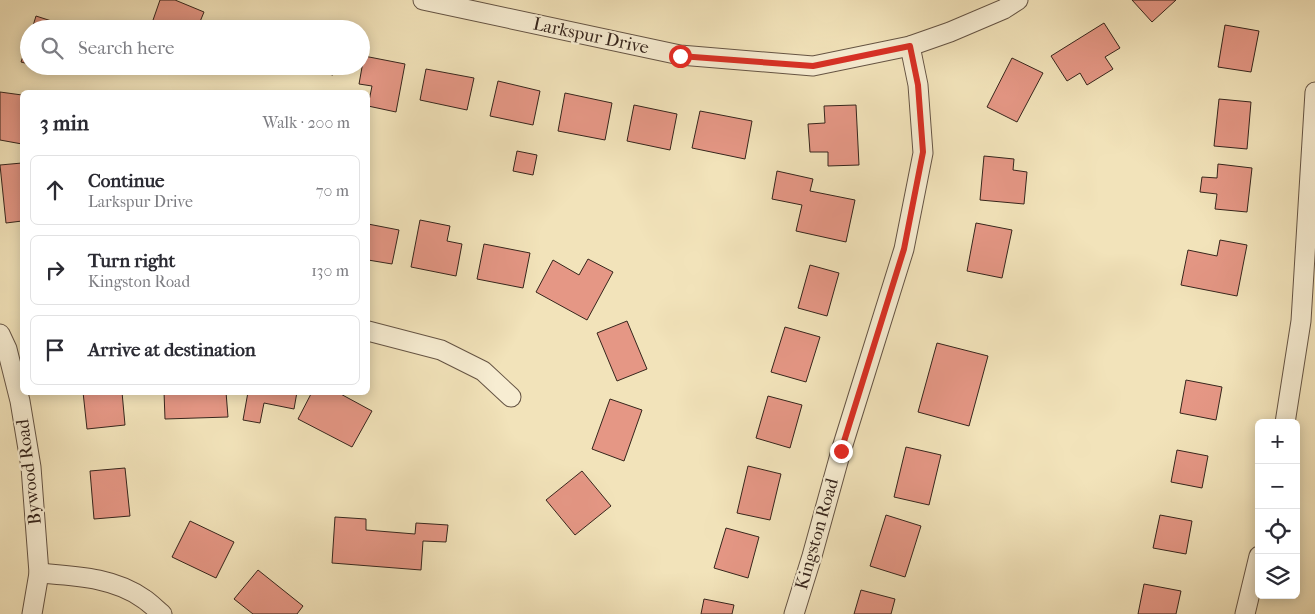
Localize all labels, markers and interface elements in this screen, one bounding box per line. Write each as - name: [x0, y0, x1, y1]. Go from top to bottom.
- street label: Larkspur Drive: [531, 13, 651, 59]
- search box: [20, 20, 370, 75]
- icon: search: [38, 34, 66, 62]
- text: Search here: [78, 37, 174, 59]
- route start: [669, 45, 692, 68]
- text: 3 min: [40, 111, 89, 135]
- text: Walk · 200 m: [263, 113, 350, 132]
- text: Continue: [88, 170, 164, 192]
- icon: ahead: [41, 176, 69, 204]
- text: 70 m: [316, 181, 349, 200]
- text: Larkspur Drive: [88, 192, 193, 211]
- text: Turn right: [88, 250, 175, 272]
- icon: right: [41, 256, 69, 284]
- text: 130 m: [311, 261, 349, 280]
- text: Kingston Road: [88, 272, 190, 291]
- icon: arrive: [41, 336, 69, 364]
- text: Arrive at destination: [88, 339, 256, 361]
- street label: Bywood Road: [12, 418, 46, 526]
- map controls: [1255, 419, 1300, 599]
- button: +: [1255, 419, 1300, 464]
- route end: [830, 440, 853, 463]
- button: −: [1255, 464, 1300, 509]
- street label: Kingston Road: [791, 476, 843, 592]
- button: locate: [1255, 509, 1300, 554]
- button: layers: [1255, 554, 1300, 599]

